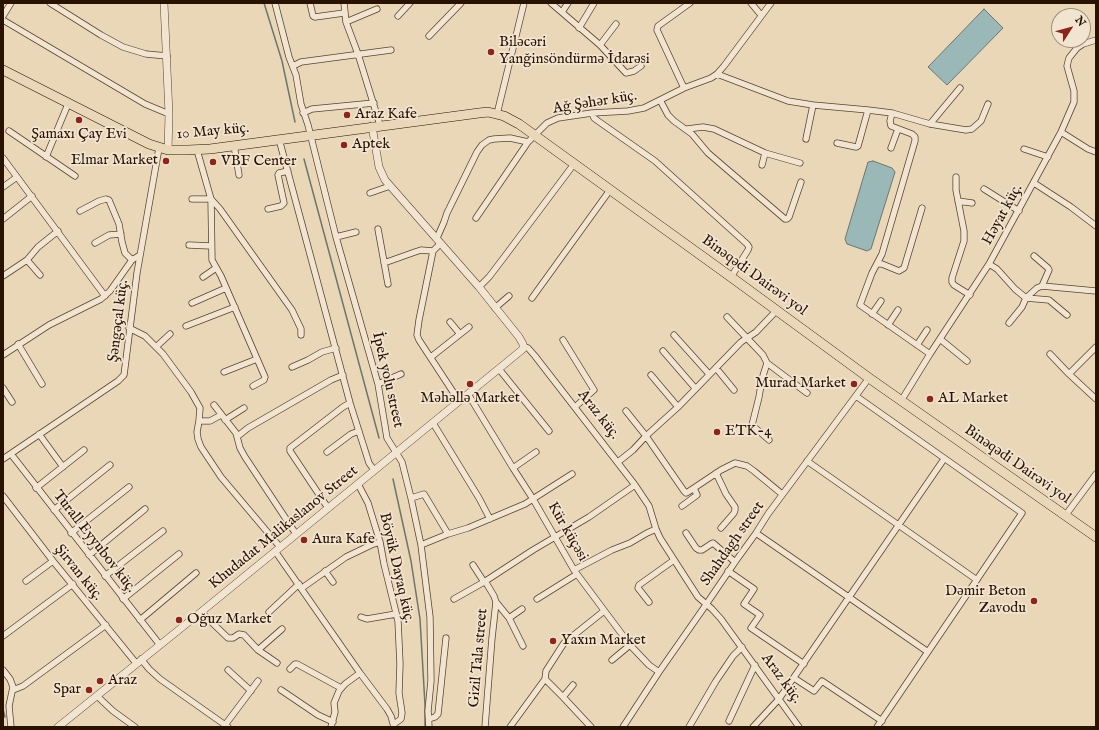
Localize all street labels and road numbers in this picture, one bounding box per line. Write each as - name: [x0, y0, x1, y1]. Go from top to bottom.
- street label: Ağ Şəhər küç.: [552, 87, 638, 119]
- street label: 10 May küç.: [176, 120, 250, 144]
- street label: Həyat küç.: [979, 181, 1027, 249]
- street label: Binəqədi Dairəvi yol: [698, 232, 810, 320]
- street label: Şəngəçal küç.: [105, 279, 133, 363]
- street label: İpek yolu street: [367, 330, 407, 430]
- street label: Araz küç.: [573, 387, 623, 443]
- street label: Binəqədi Dairəvi yol: [960, 422, 1074, 508]
- street label: Khudadat Malikaslanov Street: [206, 462, 362, 594]
- street label: Turall Eyyubov küç.: [48, 487, 140, 597]
- street label: Shahdagh street: [697, 498, 769, 590]
- street label: Kür küçəsi: [543, 499, 591, 565]
- street label: Böyük Dayaq küç.: [375, 511, 417, 625]
- street label: Şirvan küç.: [50, 541, 106, 605]
- street label: Gizil Tala street: [466, 608, 492, 708]
- street label: Araz küç.: [757, 650, 805, 708]

